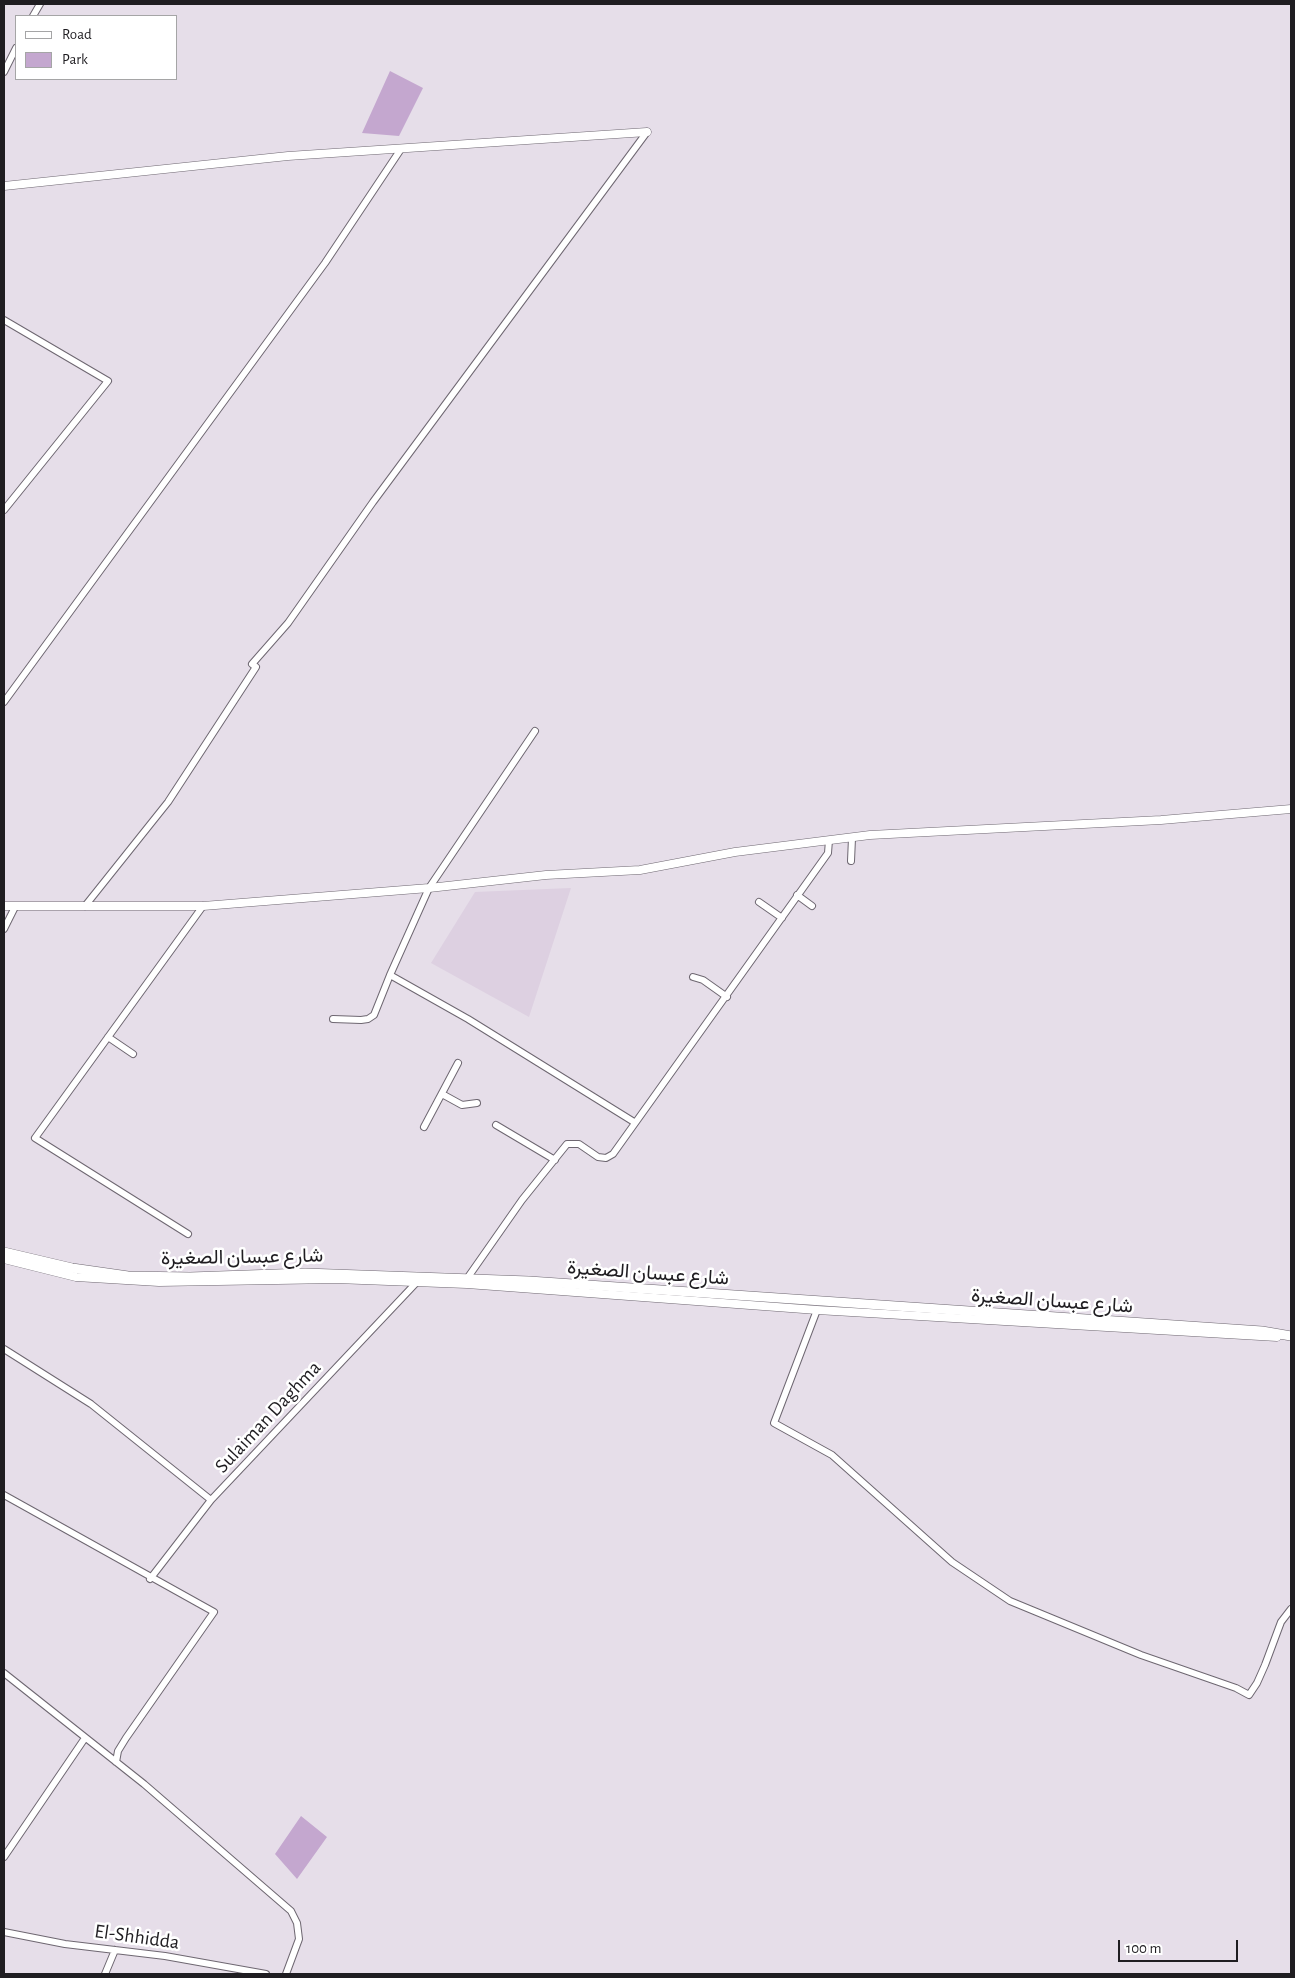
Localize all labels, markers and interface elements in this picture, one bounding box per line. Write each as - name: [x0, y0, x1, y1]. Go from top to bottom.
- legend: [15, 15, 178, 80]
- text: Road: [62, 27, 92, 42]
- text: Park: [62, 52, 88, 67]
- street label: شارع عبسان الصغيرة: [161, 1244, 323, 1270]
- street label: شارع عبسان الصغيرة: [566, 1255, 730, 1291]
- street label: شارع عبسان الصغيرة: [970, 1283, 1134, 1319]
- street label: Sulaiman Daghma: [210, 1356, 326, 1478]
- street label: El-Shhidda: [93, 1919, 181, 1955]
- scale bar: [1120, 1930, 1240, 1962]
- text: 100 m: [1126, 1941, 1161, 1956]

